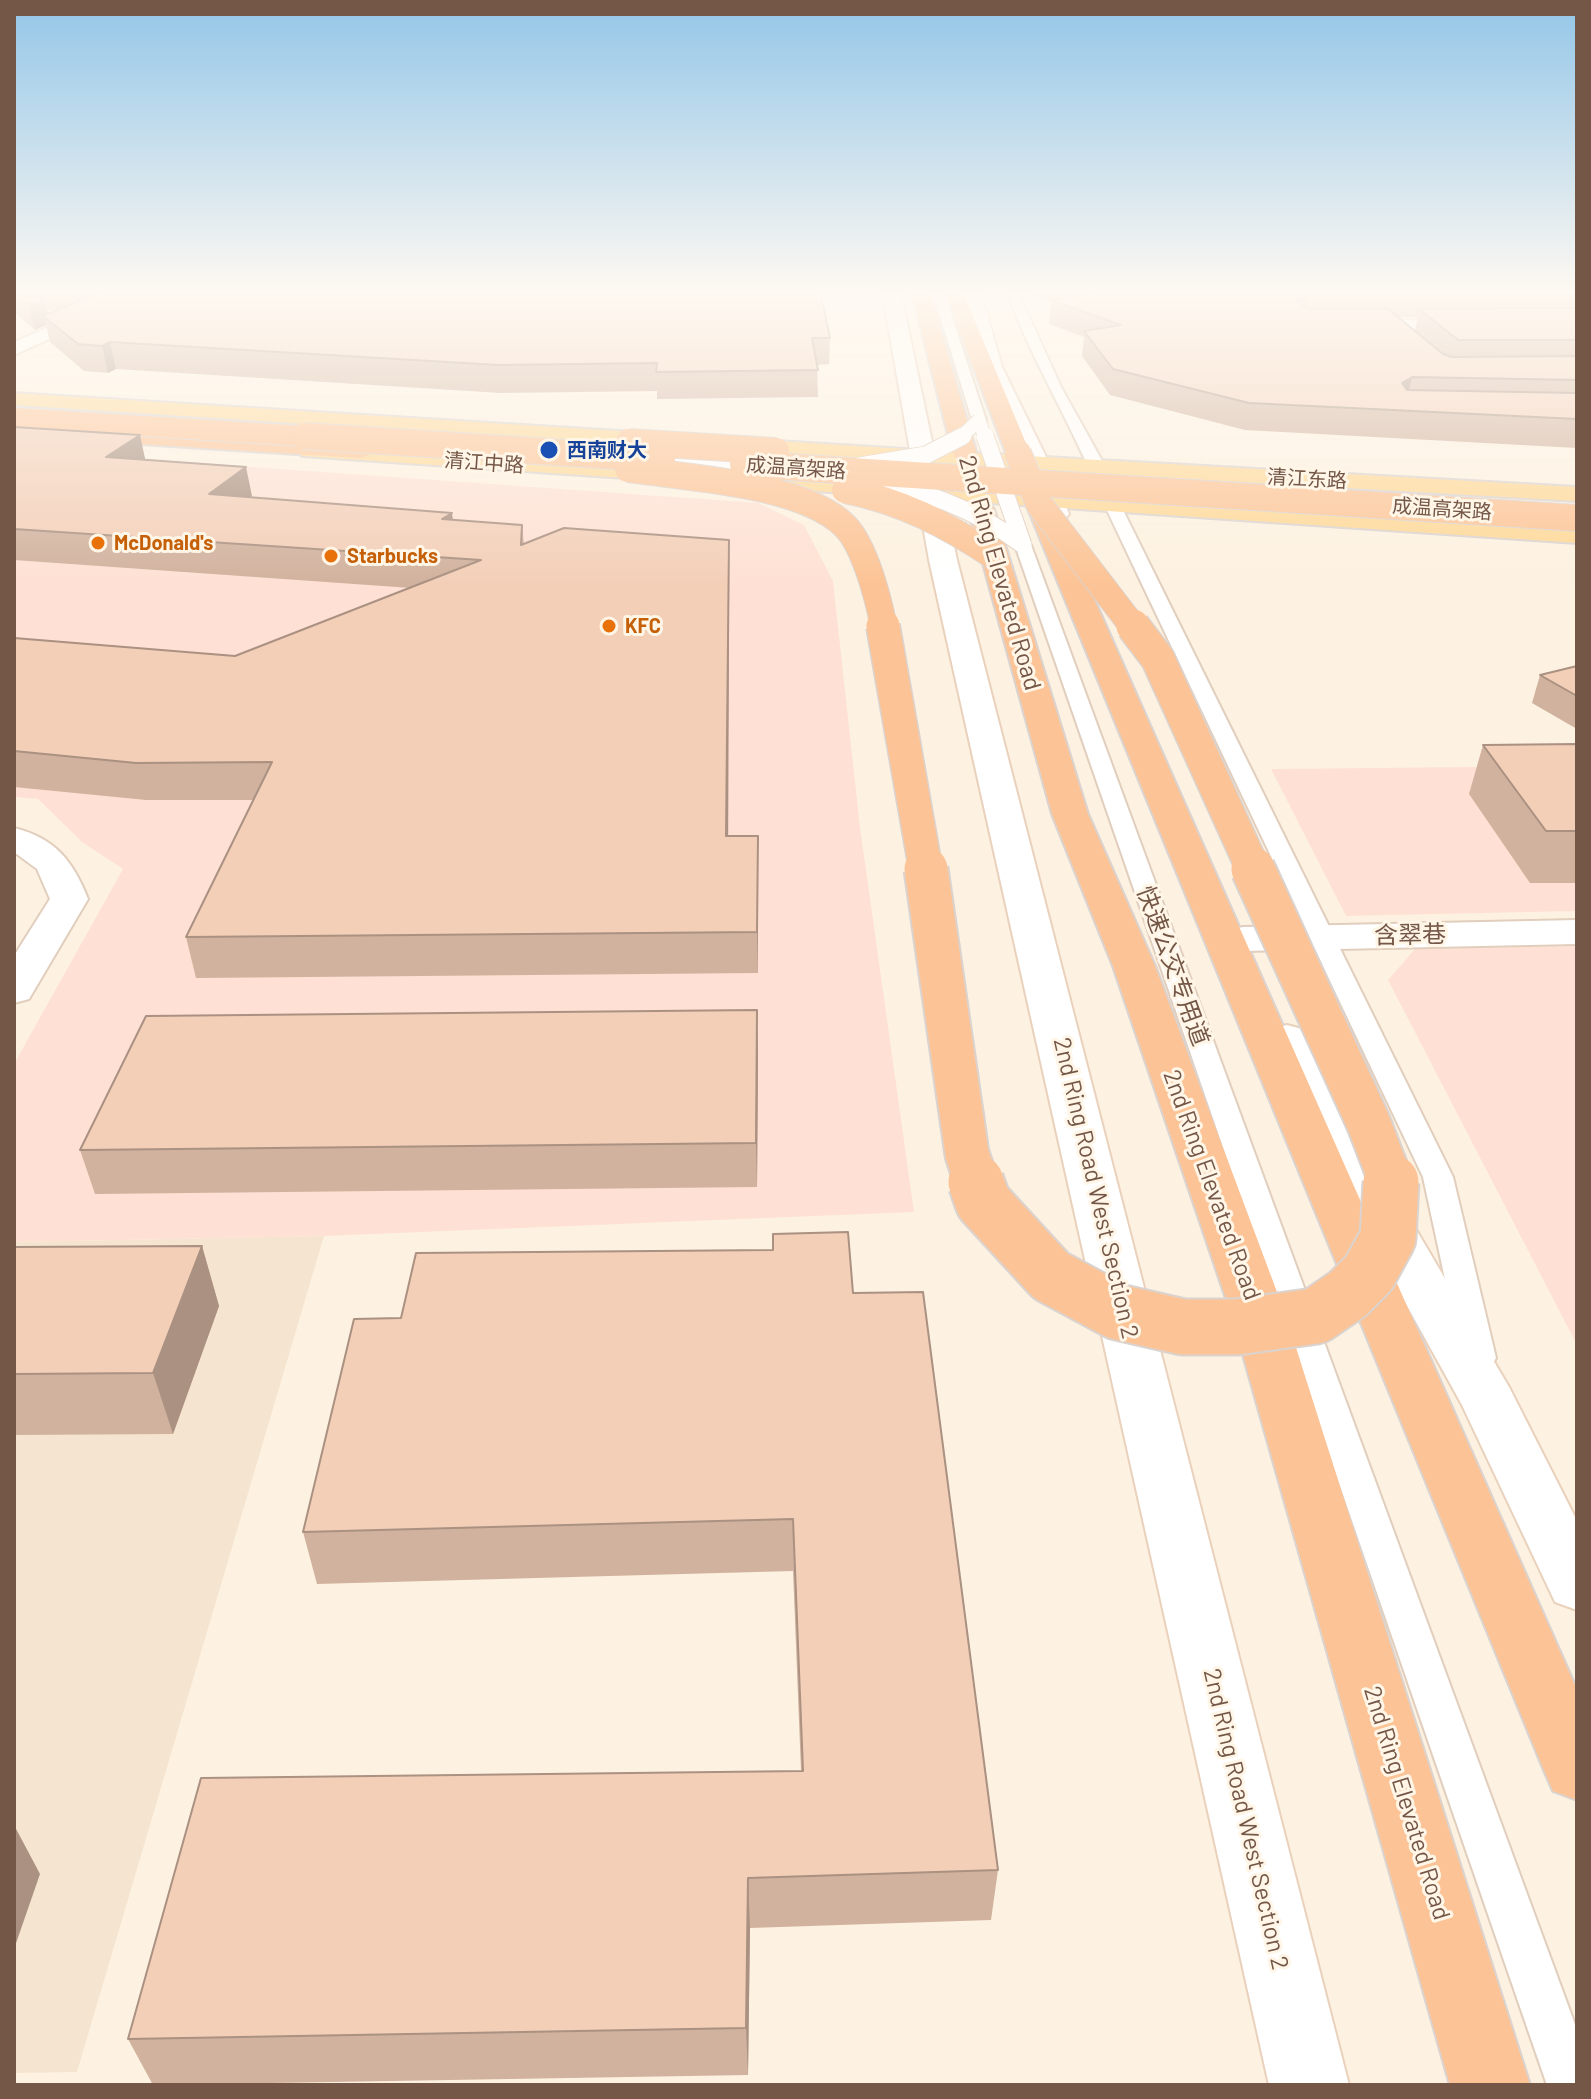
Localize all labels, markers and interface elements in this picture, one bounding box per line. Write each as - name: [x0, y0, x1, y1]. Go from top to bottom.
- place label: 西南财大: [567, 438, 647, 462]
- marker: 西南财大: [538, 439, 560, 461]
- street label: 清江中路: [443, 448, 525, 478]
- street label: 2nd Ring Elevated Road: [953, 452, 1047, 694]
- street label: 成温高架路: [745, 453, 847, 483]
- street label: 清江东路: [1266, 465, 1348, 493]
- street label: 成温高架路: [1391, 494, 1493, 524]
- place label: McDonald's: [114, 531, 213, 555]
- marker: McDonald's: [89, 534, 107, 552]
- place label: Starbucks: [347, 544, 438, 568]
- marker: Starbucks: [322, 547, 340, 565]
- place label: KFC: [625, 614, 661, 638]
- marker: KFC: [600, 617, 618, 635]
- street label: 快速公交专用道: [1131, 882, 1215, 1050]
- street label: 含翠巷: [1374, 920, 1446, 950]
- street label: 2nd Ring Road West Section 2: [1047, 1035, 1145, 1341]
- street label: 2nd Ring Elevated Road: [1157, 1066, 1267, 1304]
- street label: 2nd Ring Road West Section 2: [1197, 1666, 1295, 1972]
- street label: 2nd Ring Elevated Road: [1358, 1683, 1456, 1923]

